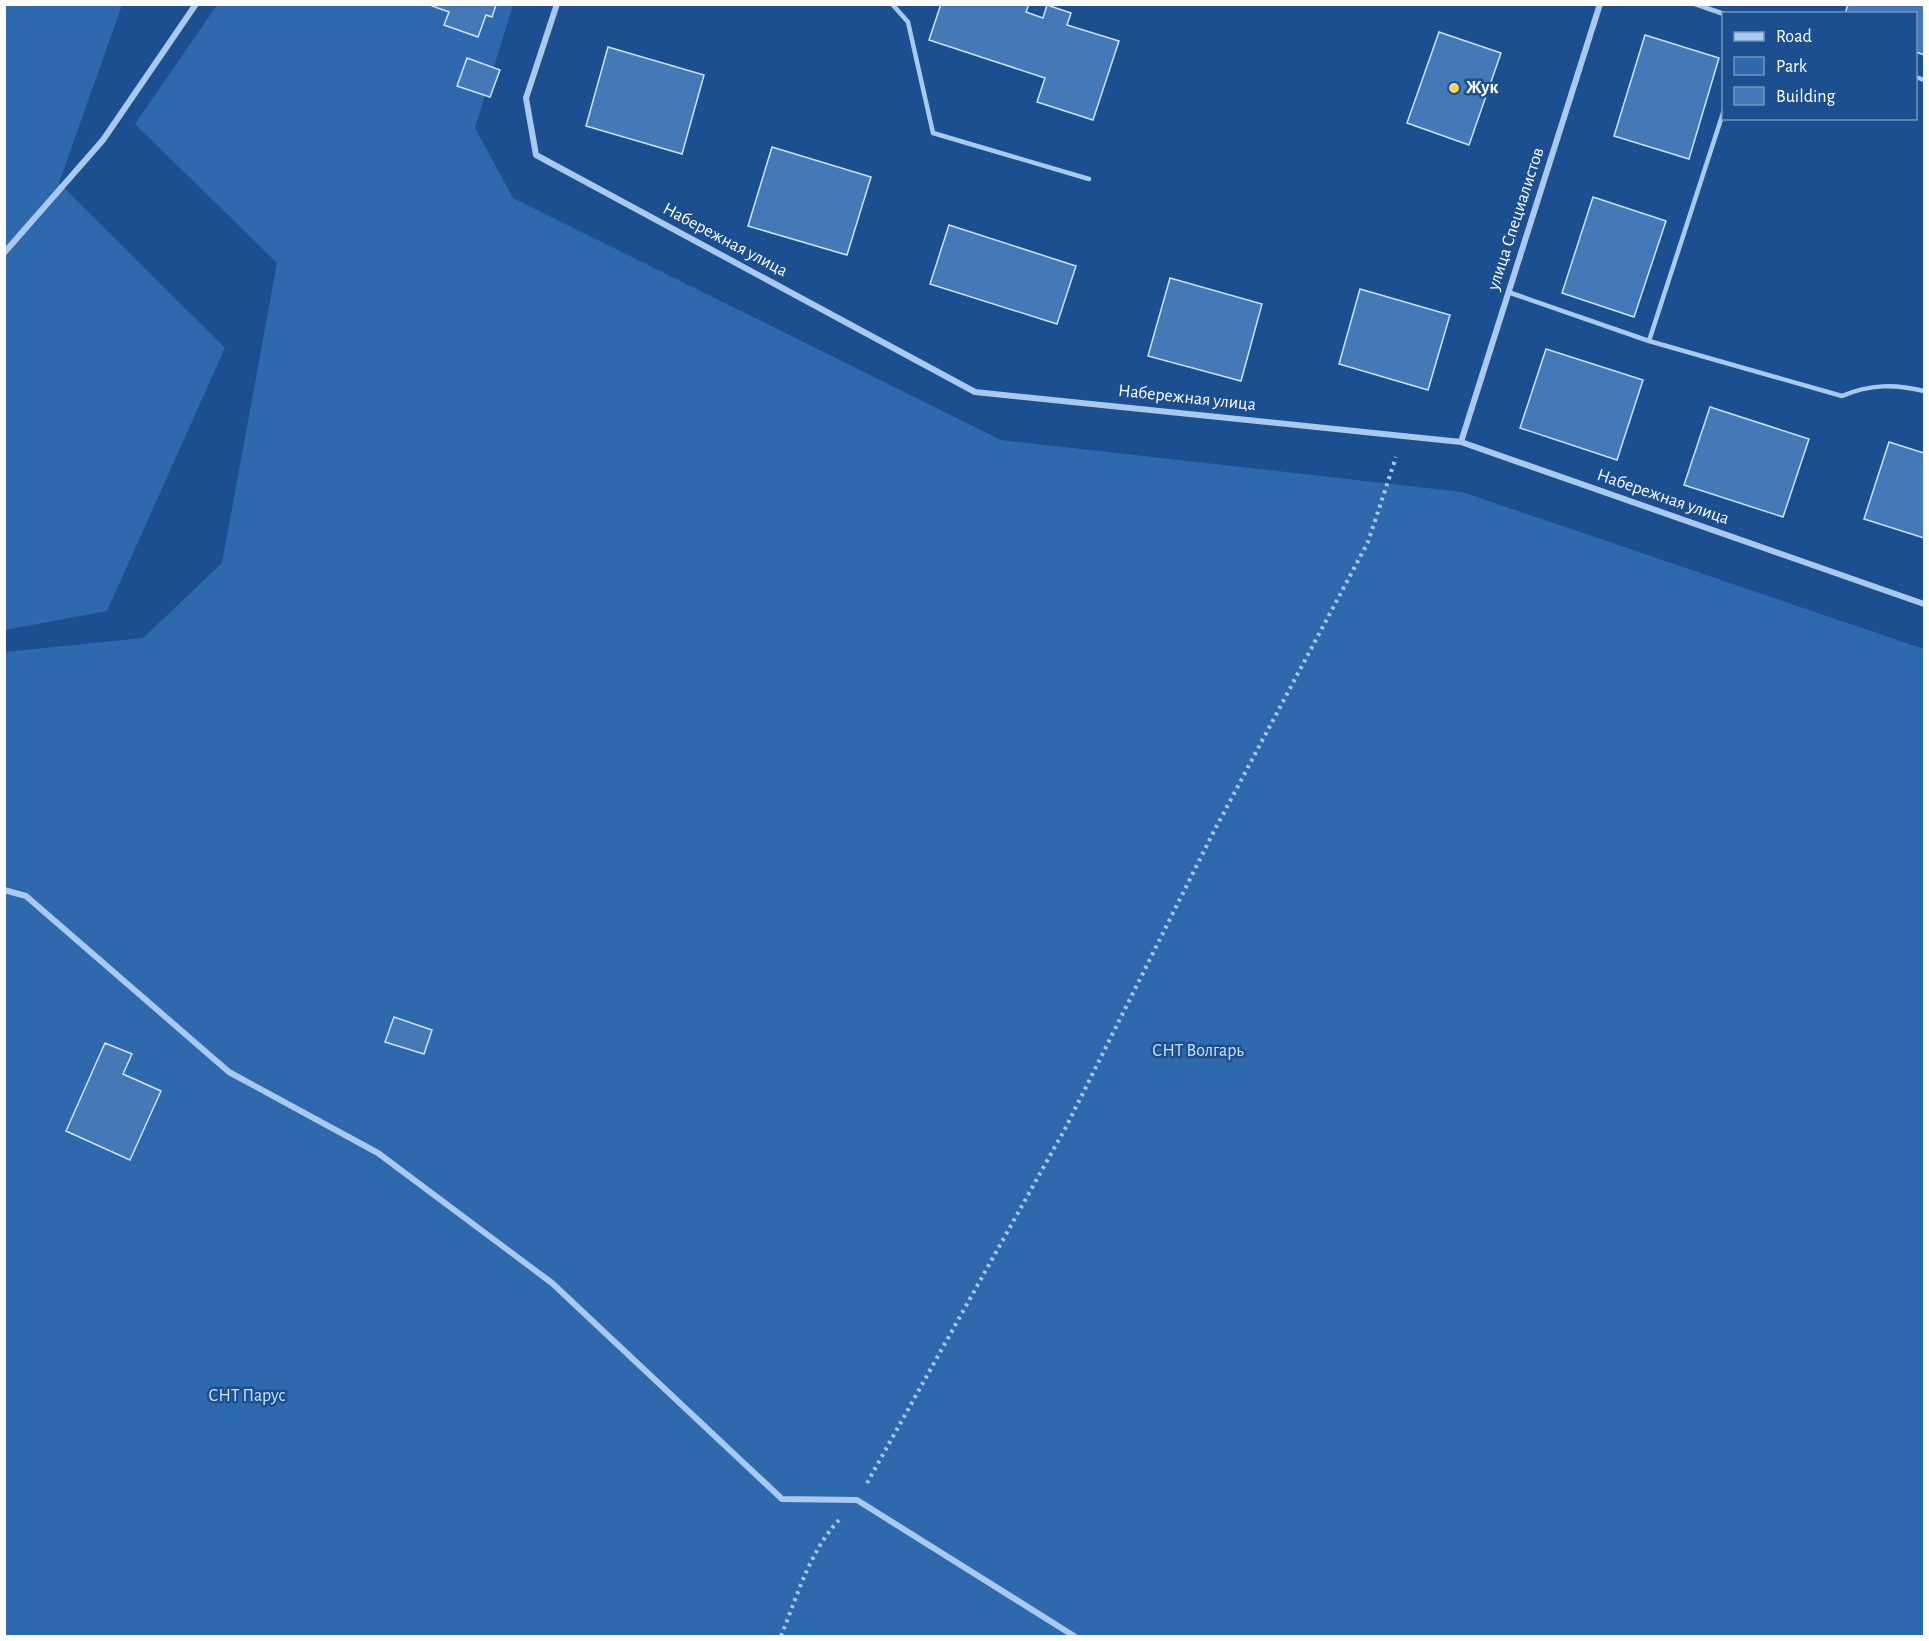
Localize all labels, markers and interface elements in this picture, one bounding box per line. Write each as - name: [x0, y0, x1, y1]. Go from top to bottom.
- legend: [1722, 12, 1917, 120]
- text: Road: [1776, 28, 1812, 46]
- text: Park: [1776, 58, 1808, 76]
- place label: Жук: [1466, 79, 1498, 97]
- marker: Жук: [1447, 81, 1461, 95]
- text: Building: [1776, 88, 1836, 106]
- street label: улица Специалистов: [1484, 145, 1548, 293]
- street label: Набережная улица: [660, 199, 791, 280]
- street label: Набережная улица: [1117, 381, 1257, 414]
- street label: Набережная улица: [1595, 465, 1732, 528]
- park label: СНТ Волгарь: [1152, 1042, 1244, 1060]
- park label: СНТ Парус: [208, 1387, 286, 1405]

